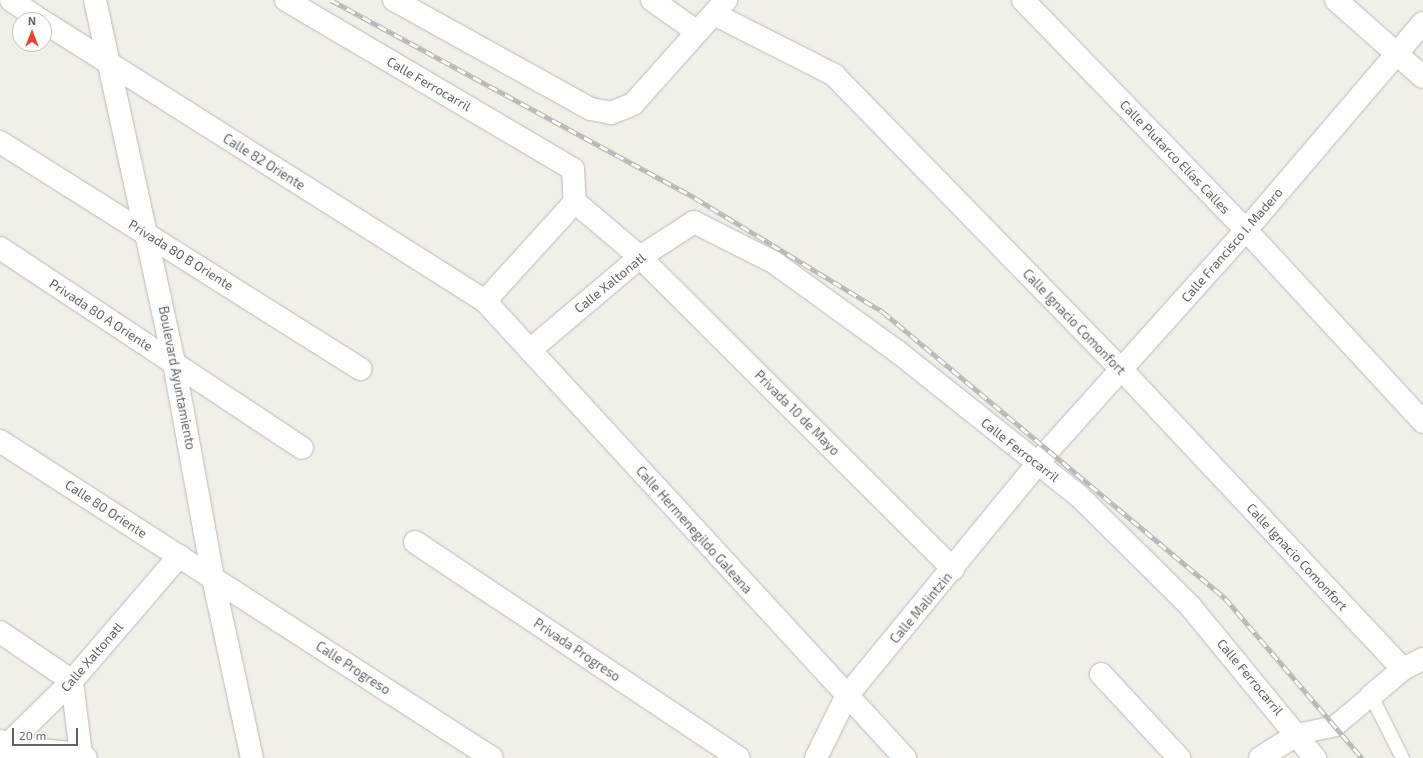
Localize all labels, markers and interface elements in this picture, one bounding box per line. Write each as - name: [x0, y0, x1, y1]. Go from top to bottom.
- north arrow: [12, 12, 52, 52]
- text: N: [28, 14, 36, 27]
- street label: Calle Ferrocarril: [384, 54, 474, 114]
- street label: Calle Plutarco Elías Calles: [1117, 97, 1233, 217]
- street label: Calle 82 Oriente: [220, 131, 308, 193]
- street label: Calle Francisco I. Madero: [1178, 185, 1286, 305]
- street label: Privada 80 B Oriente: [126, 216, 236, 294]
- street label: Calle Xaltonatl: [571, 250, 649, 316]
- street label: Calle Ignacio Comonfort: [1019, 266, 1129, 378]
- street label: Privada 80 A Oriente: [46, 276, 156, 354]
- street label: Boulevard Ayuntamiento: [155, 305, 199, 451]
- street label: Privada 10 de Mayo: [751, 367, 843, 459]
- street label: Calle Ferrocarril: [978, 415, 1062, 485]
- street label: Calle Hermenegildo Galeana: [633, 463, 755, 597]
- street label: Calle 80 Oriente: [62, 477, 150, 541]
- street label: Calle Ignacio Comonfort: [1243, 500, 1351, 614]
- street label: Calle Malintzin: [887, 569, 955, 647]
- street label: Privada Progreso: [531, 615, 623, 685]
- street label: Calle Xaltonatl: [58, 619, 126, 695]
- street label: Calle Ferrocarril: [1214, 636, 1286, 718]
- street label: Calle Progreso: [313, 638, 393, 698]
- scale bar: [14, 720, 80, 746]
- text: 20 m: [19, 728, 46, 742]

